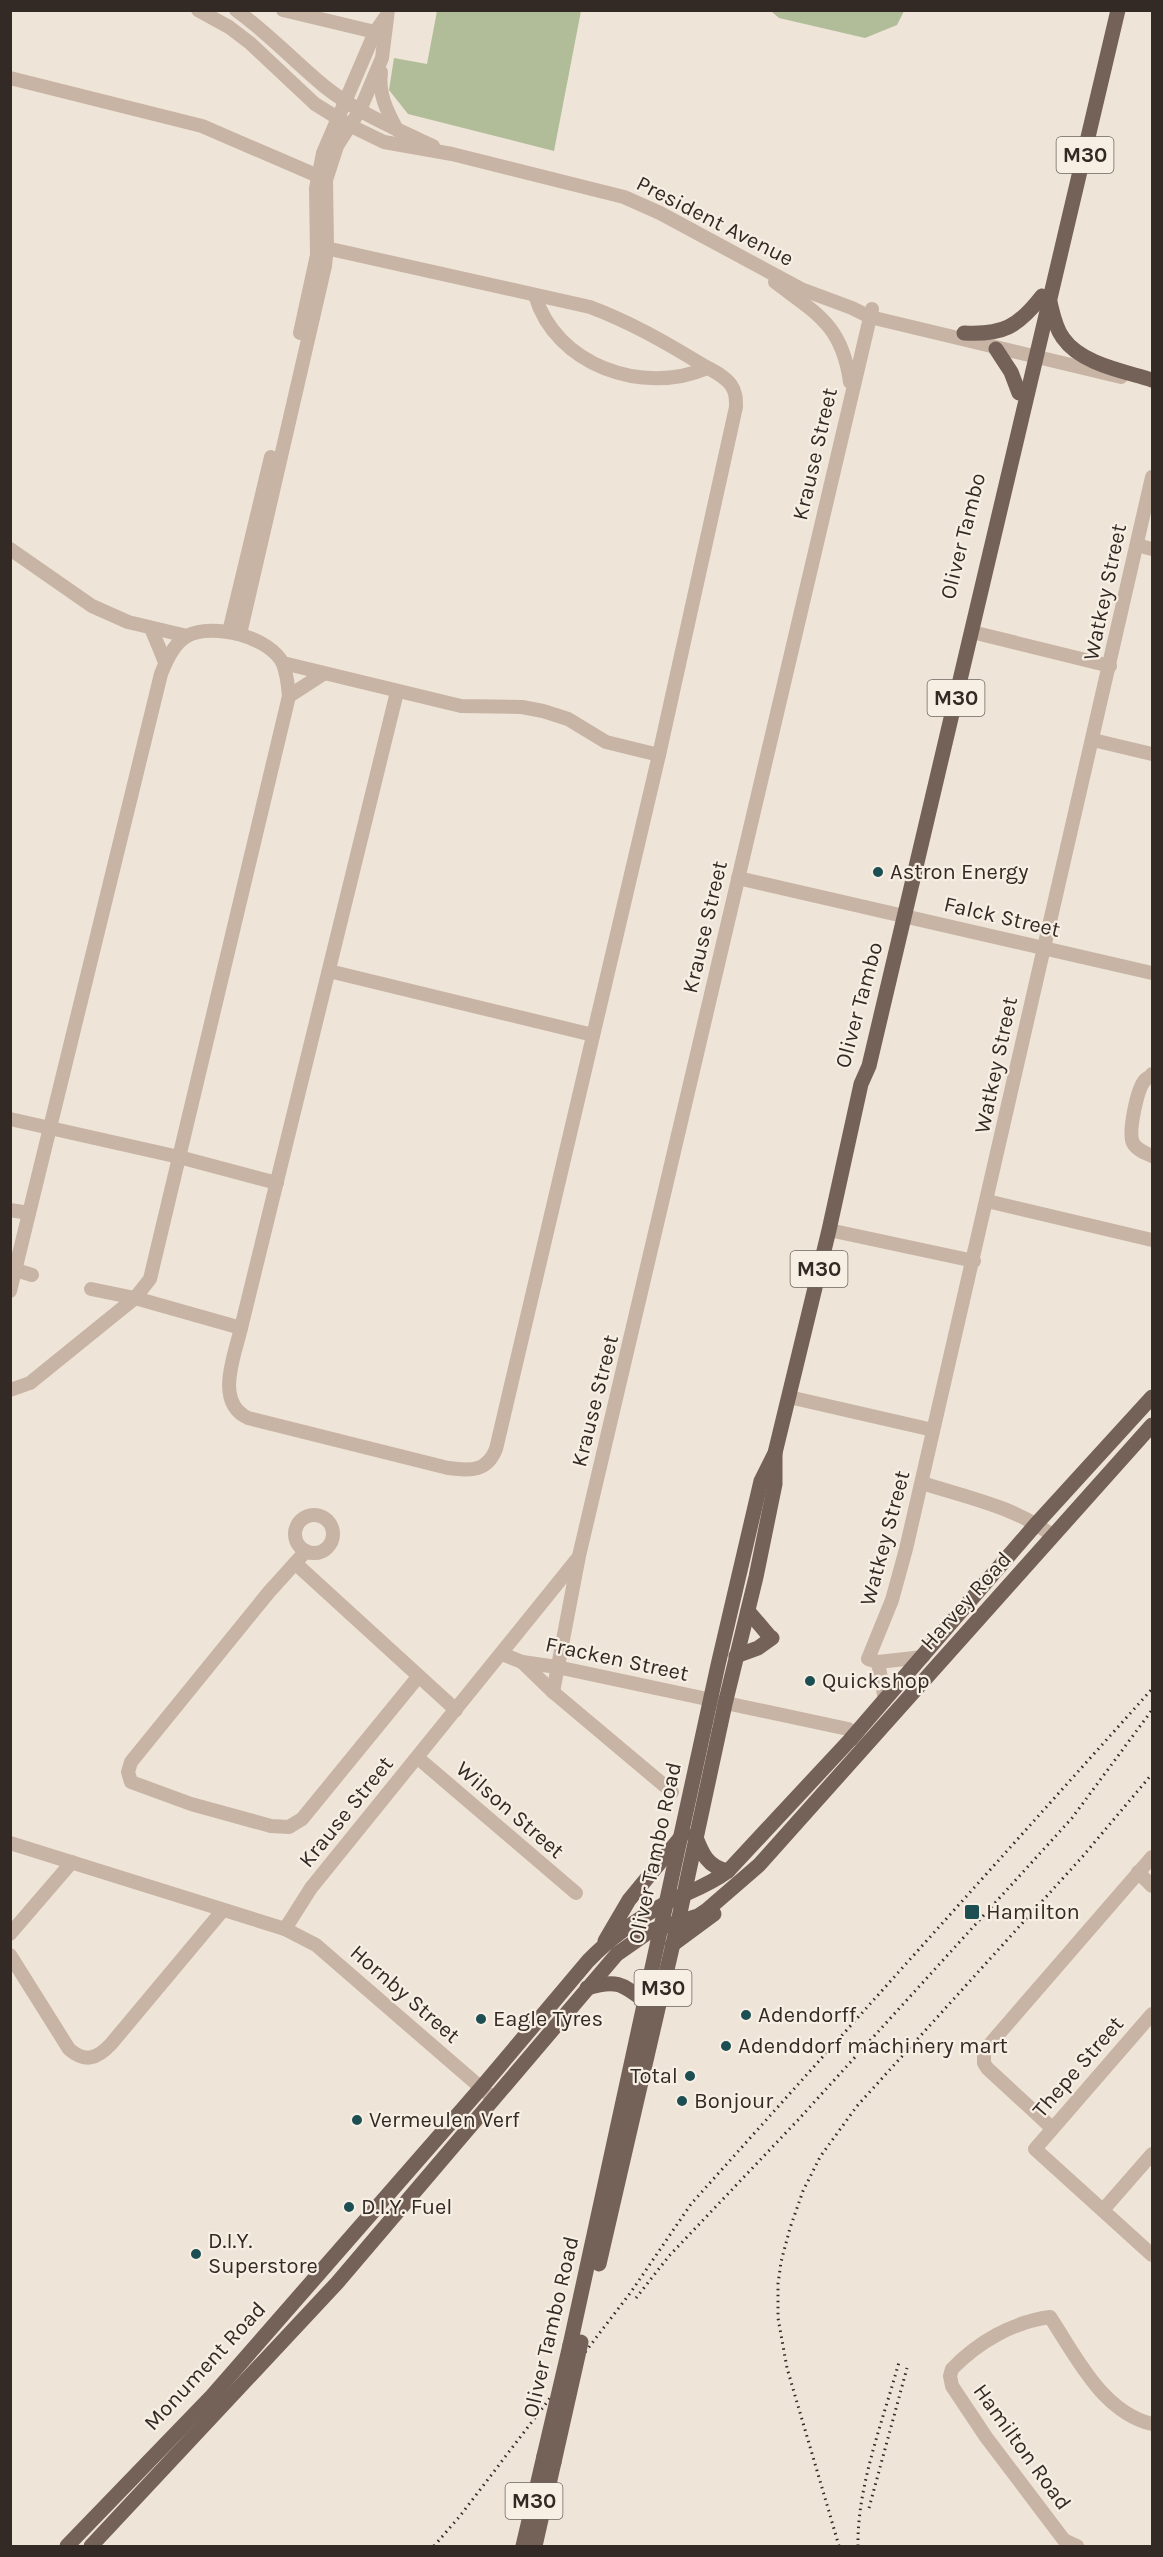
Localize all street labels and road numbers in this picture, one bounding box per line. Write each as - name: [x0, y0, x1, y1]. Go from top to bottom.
- road number: M30: [1056, 137, 1114, 173]
- street label: President Avenue: [632, 170, 798, 272]
- street label: Krause Street: [787, 385, 843, 523]
- street label: Oliver Tambo: [935, 470, 991, 602]
- street label: Watkey Street: [1078, 521, 1132, 663]
- road number: M30: [928, 680, 984, 716]
- street label: Krause Street: [677, 858, 733, 996]
- street label: Falck Street: [941, 891, 1063, 943]
- street label: Oliver Tambo: [830, 939, 888, 1071]
- street label: Watkey Street: [969, 994, 1023, 1136]
- road number: M30: [790, 1251, 848, 1287]
- street label: Krause Street: [566, 1332, 624, 1470]
- street label: Watkey Street: [854, 1468, 916, 1608]
- street label: Harvey Road: [915, 1547, 1017, 1655]
- street label: Fracken Street: [543, 1631, 691, 1687]
- street label: Krause Street: [293, 1751, 399, 1873]
- street label: Wilson Street: [451, 1756, 569, 1864]
- street label: Oliver Tambo Road: [623, 1760, 687, 1946]
- street label: Hornby Street: [345, 1939, 465, 2049]
- road number: M30: [634, 1970, 692, 2006]
- street label: Thepe Street: [1027, 2011, 1129, 2123]
- street label: Oliver Tambo Road: [518, 2234, 584, 2420]
- street label: Monument Road: [139, 2296, 271, 2436]
- street label: Hamilton Road: [968, 2379, 1076, 2515]
- road number: M30: [506, 2483, 562, 2519]

